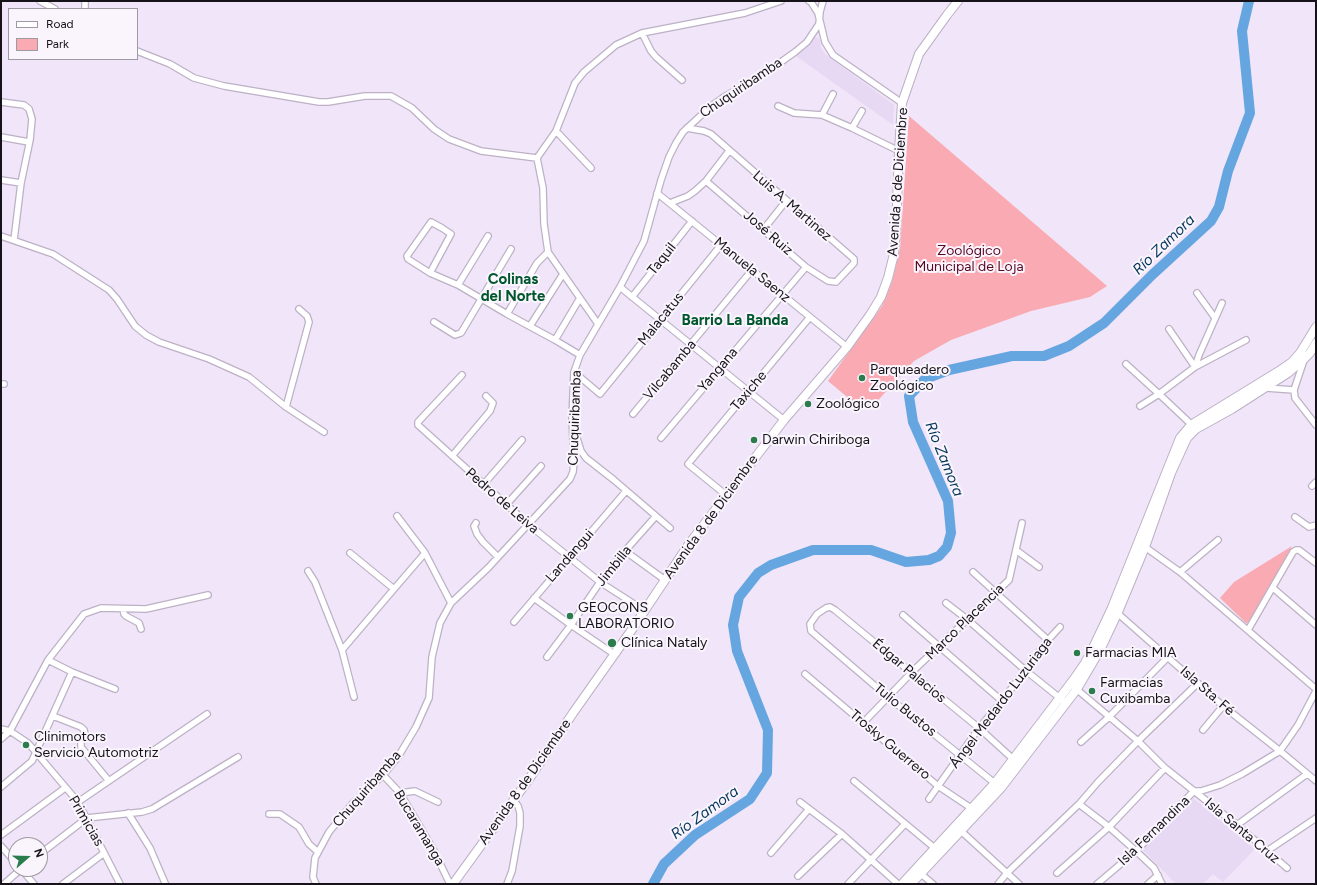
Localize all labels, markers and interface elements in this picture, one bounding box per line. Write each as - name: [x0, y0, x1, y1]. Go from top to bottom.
- legend: [8, 8, 138, 60]
- text: Road: [46, 17, 74, 31]
- text: Park: [46, 37, 69, 51]
- street label: Chuquiribamba: [697, 54, 785, 122]
- street label: Avenida 8 de Diciembre: [884, 107, 912, 257]
- street label: Luis A. Martinez: [749, 167, 835, 245]
- street label: José Ruiz: [740, 207, 796, 259]
- water label: Río Zamora: [1129, 211, 1199, 279]
- street label: Manuela Saenz: [710, 234, 794, 306]
- street label: Taquil: [644, 240, 680, 278]
- park label: Zoológico Municipal de Loja: [914, 243, 1024, 276]
- district label: Colinas del Norte: [481, 271, 545, 306]
- street label: Malacatus: [634, 289, 688, 349]
- district label: Barrio La Banda: [682, 312, 788, 330]
- street label: Vilcabamba: [640, 337, 700, 403]
- street label: Yangana: [695, 344, 741, 396]
- place label: Parqueadero Zoológico: [870, 362, 949, 394]
- street label: Taxiche: [727, 368, 771, 414]
- street label: Chuquiribamba: [565, 370, 585, 466]
- marker: Parqueadero Zoológico: [857, 373, 867, 383]
- place label: Zoológico: [816, 396, 880, 412]
- marker: Zoológico: [803, 399, 813, 409]
- water label: Río Zamora: [921, 419, 967, 499]
- place label: Darwin Chiriboga: [762, 432, 870, 448]
- marker: Darwin Chiriboga: [749, 435, 759, 445]
- street label: Avenida 8 de Diciembre: [660, 452, 762, 582]
- street label: Pedro de Leiva: [462, 465, 542, 537]
- street label: Landangui: [542, 526, 598, 586]
- street label: Jimbilla: [593, 542, 635, 590]
- street label: Marco Placencia: [922, 580, 1008, 664]
- place label: GEOCONS LABORATORIO: [578, 600, 674, 632]
- marker: GEOCONS LABORATORIO: [565, 611, 575, 621]
- street label: Ángel Medardo Luzuriaga: [946, 634, 1056, 772]
- place label: Clínica Nataly: [621, 635, 707, 651]
- street label: Édgar Palacios: [869, 635, 949, 707]
- marker: Clínica Nataly: [606, 637, 618, 649]
- place label: Farmacias MIA: [1085, 645, 1177, 661]
- marker: Farmacias MIA: [1072, 648, 1082, 658]
- street label: Isla Sta. Fé: [1176, 663, 1238, 719]
- place label: Farmacias Cuxibamba: [1100, 675, 1170, 708]
- street label: Tulio Bustos: [870, 680, 940, 740]
- marker: Farmacias Cuxibamba: [1087, 686, 1097, 696]
- street label: Trosky Guerrero: [846, 706, 934, 784]
- street label: Avenida 8 de Diciembre: [475, 716, 575, 848]
- place label: Clinimotors Servicio Automotriz: [34, 729, 159, 762]
- marker: Clinimotors Servicio Automotriz: [21, 740, 31, 750]
- street label: Chuquiribamba: [329, 747, 405, 831]
- water label: Río Zamora: [668, 782, 742, 844]
- street label: Bucaramanga: [390, 787, 448, 869]
- street label: Primicias: [65, 793, 107, 849]
- street label: Isla Fernandina: [1115, 793, 1193, 869]
- street label: Isla Santa Cruz: [1201, 795, 1283, 867]
- north arrow: [8, 837, 48, 877]
- text: N: [31, 847, 46, 859]

